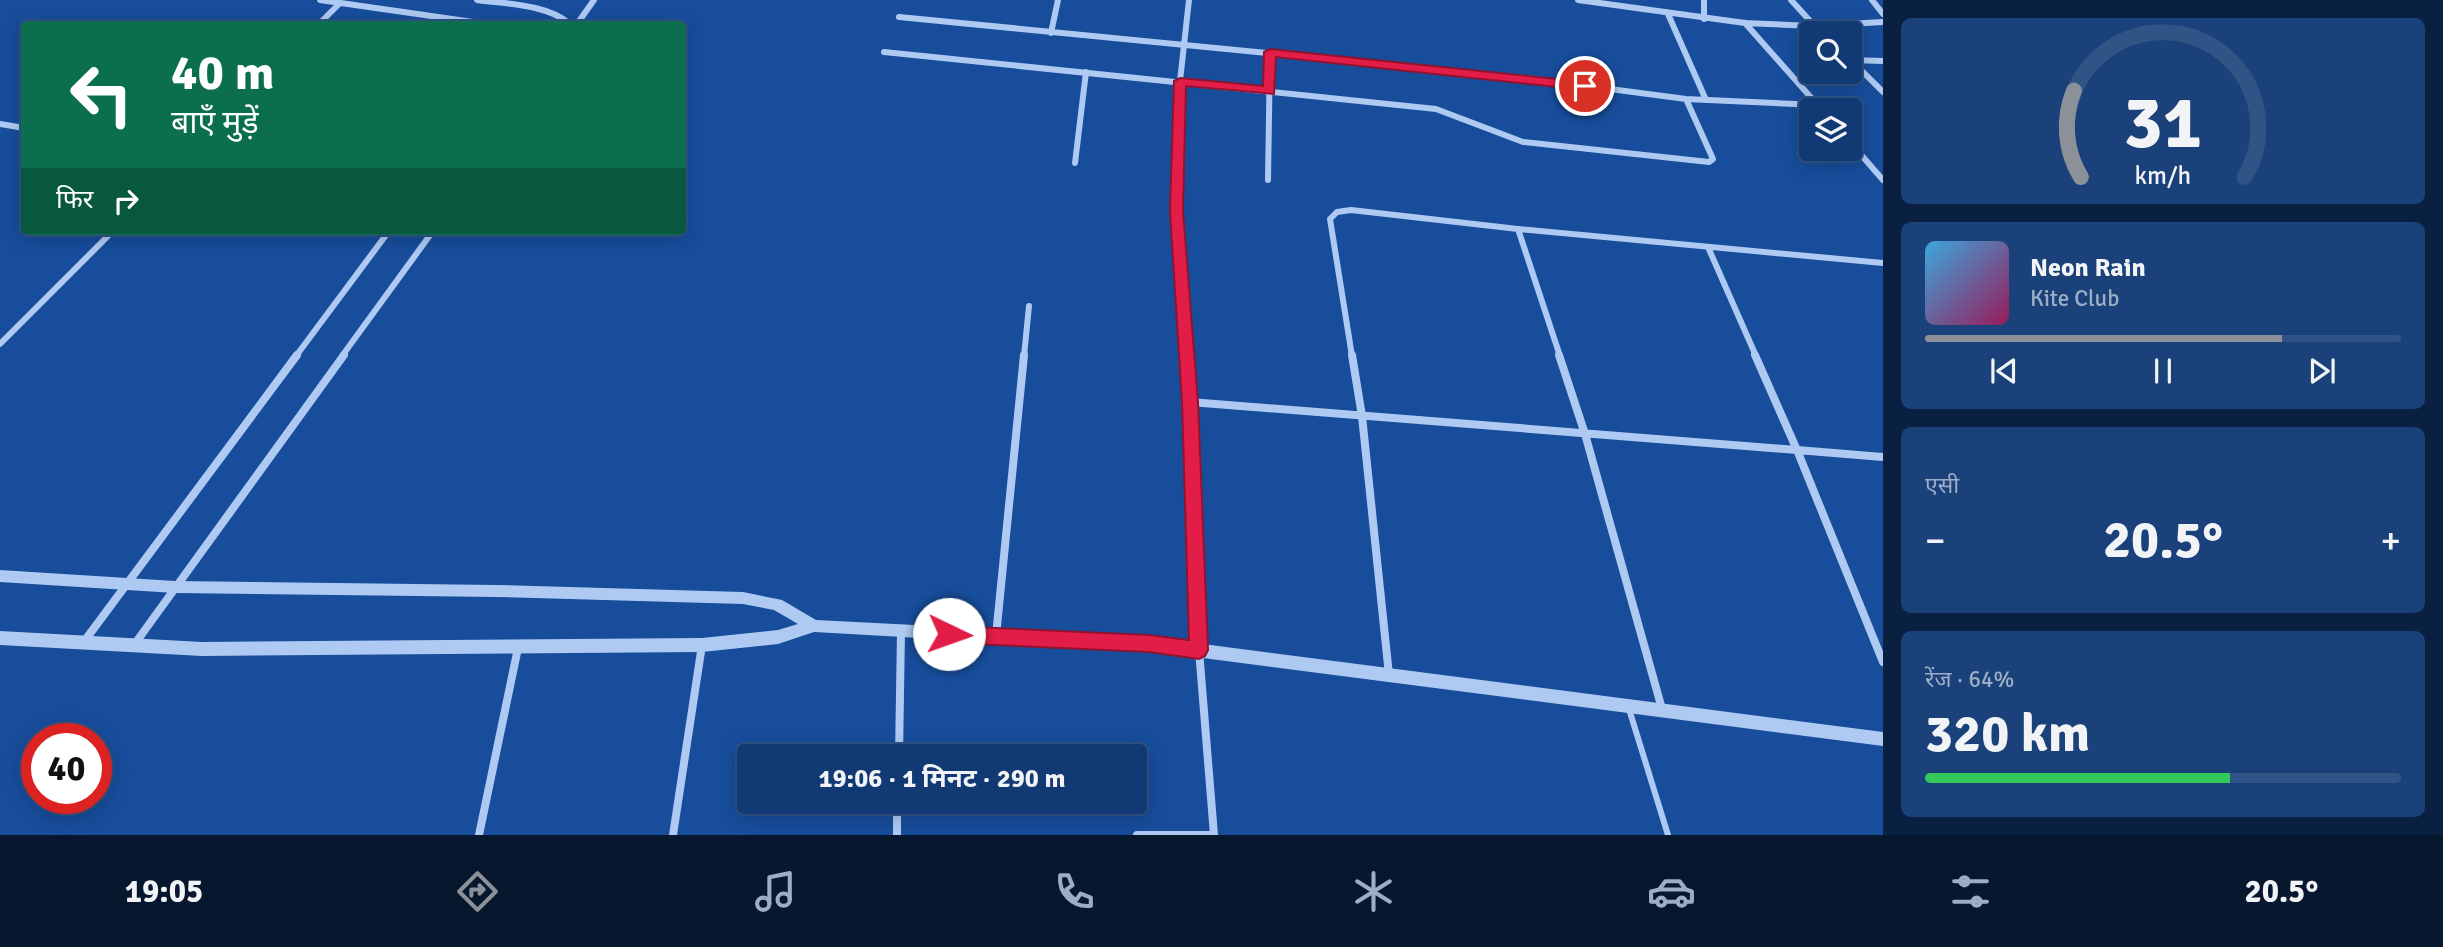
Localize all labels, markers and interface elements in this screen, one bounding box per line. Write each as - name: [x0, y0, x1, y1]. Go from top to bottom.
- map controls: [1799, 21, 1862, 161]
- button: search: [1799, 21, 1862, 84]
- text: 40 m: [171, 43, 274, 103]
- icon: left: [56, 49, 147, 140]
- pin: [1555, 56, 1615, 116]
- icon: arrive: [1566, 67, 1604, 105]
- text: 31: [2124, 80, 2202, 169]
- button: layers: [1799, 98, 1862, 161]
- text: बाएँ मुड़ें: [171, 103, 259, 142]
- text: km/h: [2135, 160, 2191, 191]
- icon: right: [107, 182, 145, 220]
- text: फिर: [56, 184, 93, 216]
- text: Neon Rain: [2030, 252, 2146, 284]
- text: Kite Club: [2030, 284, 2119, 313]
- icon: previous: [1985, 352, 2023, 390]
- icon: pause: [2144, 352, 2182, 390]
- icon: next: [2303, 352, 2341, 390]
- text: एसी: [1925, 471, 1959, 500]
- text: 20.5°: [2103, 508, 2223, 572]
- text: −: [1925, 517, 1946, 564]
- text: +: [2380, 517, 2401, 564]
- position arrow: [912, 597, 986, 671]
- text: रेंज · 64%: [1925, 665, 2014, 694]
- text: 320 km: [1925, 702, 2090, 766]
- speed limit sign: 40: [21, 723, 112, 814]
- text: 19:06 · 1 मिनट · 290 m: [818, 763, 1066, 795]
- icon: directions: [453, 867, 502, 916]
- icon: music: [751, 867, 800, 916]
- icon: phone: [1050, 867, 1099, 916]
- icon: climate: [1349, 867, 1398, 916]
- icon: car: [1647, 867, 1696, 916]
- icon: filters: [1946, 867, 1995, 916]
- text: 19:05: [125, 872, 203, 911]
- text: 20.5°: [2244, 872, 2318, 911]

